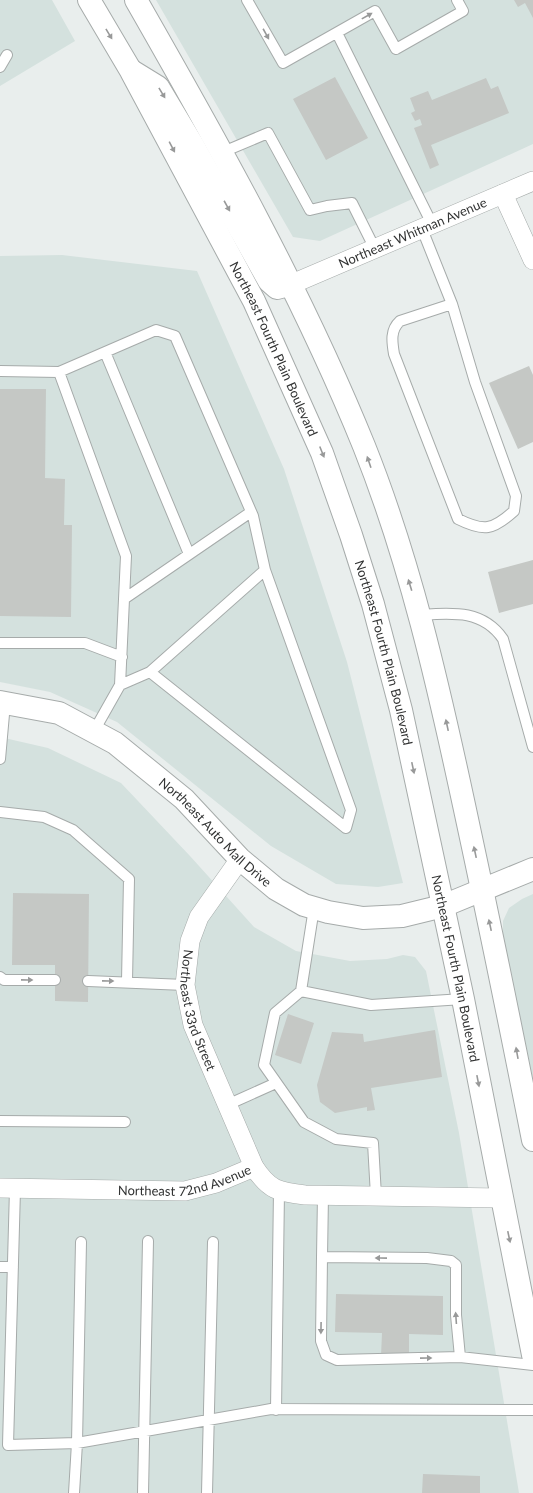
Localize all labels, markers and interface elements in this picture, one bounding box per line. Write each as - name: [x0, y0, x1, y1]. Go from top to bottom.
- one-way arrow: [361, 13, 373, 19]
- one-way arrow: [105, 28, 112, 40]
- one-way arrow: [263, 28, 270, 40]
- one-way arrow: [158, 88, 165, 99]
- one-way arrow: [169, 141, 175, 153]
- street label: Northeast Whitman Avenue: [336, 194, 489, 271]
- one-way arrow: [224, 200, 230, 212]
- street label: Northeast Fourth Plain Boulevard: [226, 259, 321, 439]
- one-way arrow: [319, 447, 325, 459]
- one-way arrow: [366, 456, 372, 468]
- street label: Northeast Fourth Plain Boulevard: [352, 558, 416, 746]
- one-way arrow: [407, 579, 413, 591]
- one-way arrow: [444, 718, 450, 731]
- one-way arrow: [411, 762, 417, 774]
- street label: Northeast Auto Mall Drive: [156, 774, 275, 890]
- one-way arrow: [471, 846, 477, 858]
- street label: Northeast Fourth Plain Boulevard: [429, 873, 483, 1063]
- one-way arrow: [486, 919, 492, 932]
- street label: Northeast 33rd Street: [177, 949, 220, 1073]
- one-way arrow: [21, 977, 34, 983]
- one-way arrow: [102, 978, 115, 984]
- one-way arrow: [513, 1047, 519, 1059]
- one-way arrow: [476, 1075, 482, 1088]
- street label: Northeast 72nd Avenue: [118, 1161, 253, 1199]
- one-way arrow: [506, 1230, 512, 1243]
- one-way arrow: [374, 1255, 387, 1261]
- one-way arrow: [453, 1312, 460, 1324]
- one-way arrow: [318, 1322, 324, 1335]
- one-way arrow: [420, 1355, 433, 1361]

